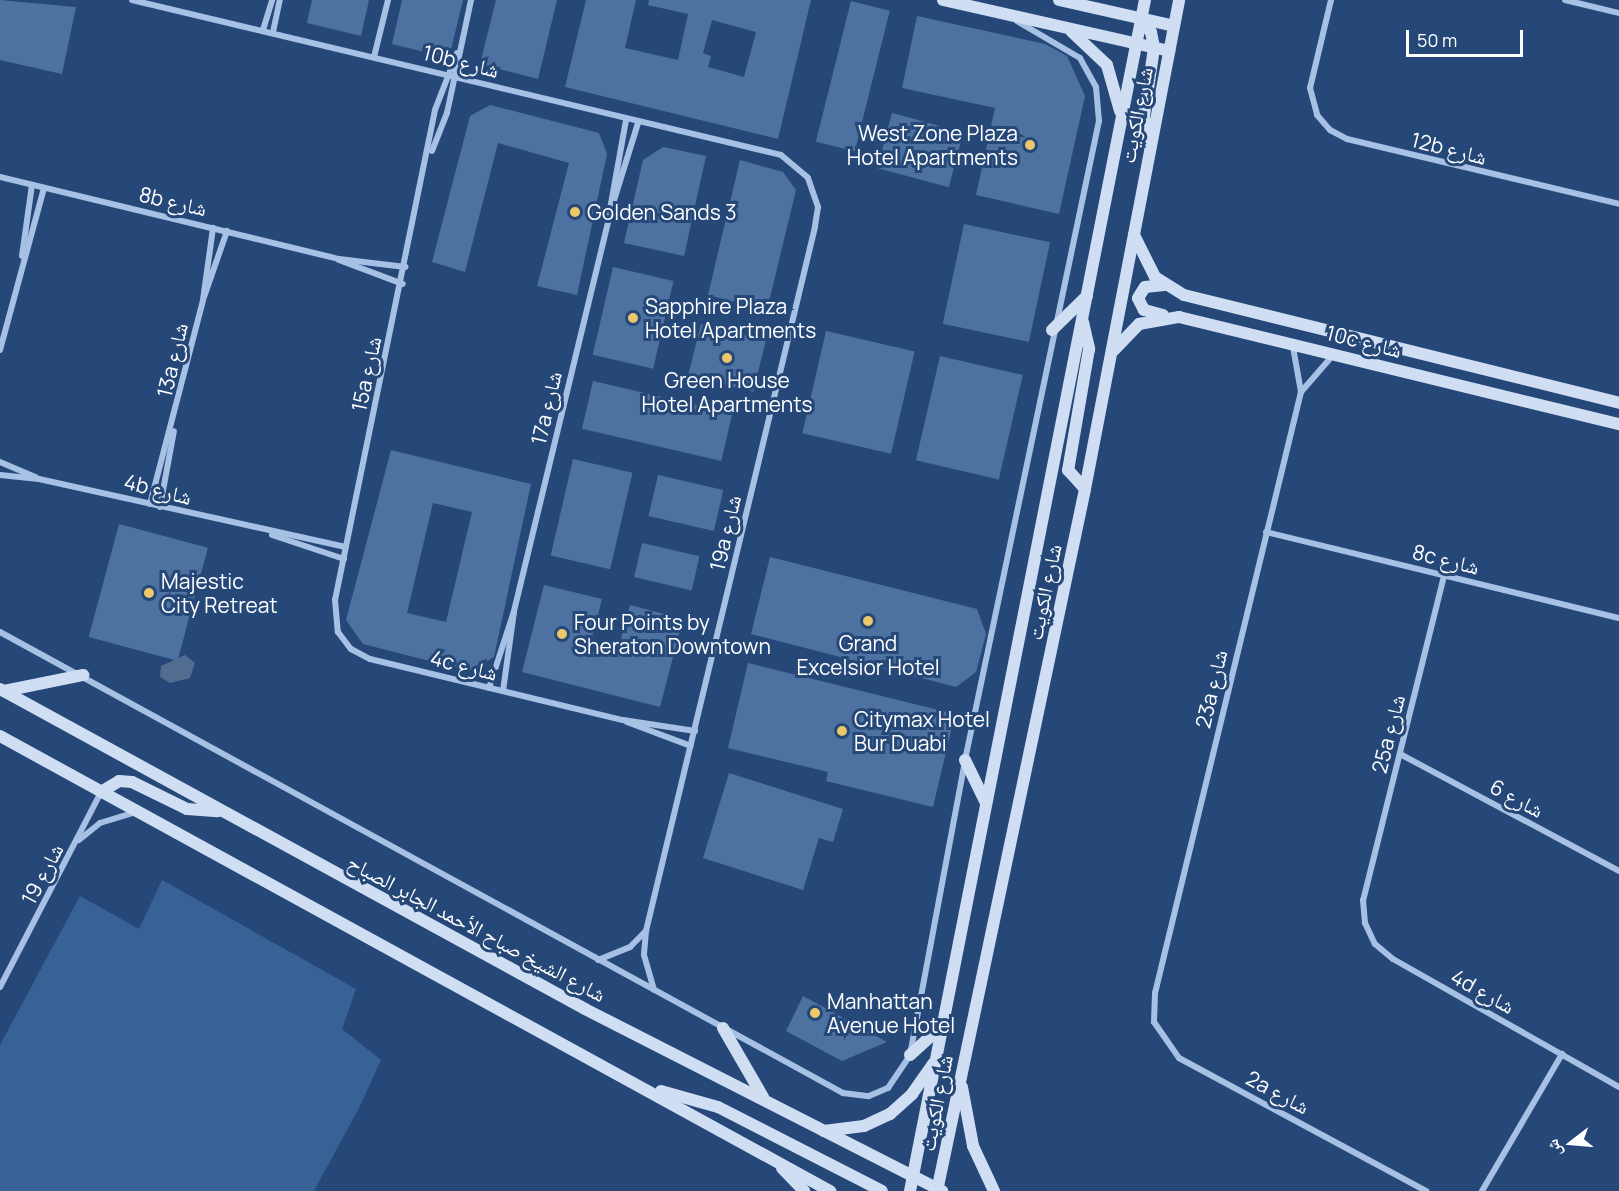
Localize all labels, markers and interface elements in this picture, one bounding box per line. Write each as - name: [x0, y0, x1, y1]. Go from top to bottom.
- scale bar: [1409, 18, 1526, 56]
- text: 50 m: [1417, 28, 1457, 52]
- street label: 10b شارع: [420, 39, 502, 83]
- street label: شارع الكويت: [1114, 65, 1158, 165]
- place label: West Zone Plaza Hotel Apartments: [847, 120, 1018, 170]
- street label: 12b شارع: [1409, 126, 1489, 170]
- marker: West Zone Plaza Hotel Apartments: [1023, 138, 1037, 152]
- street label: 8b شارع: [137, 181, 209, 221]
- place label: Golden Sands 3: [587, 199, 737, 225]
- marker: Golden Sands 3: [568, 205, 582, 219]
- place label: Sapphire Plaza Hotel Apartments: [645, 293, 816, 343]
- marker: Sapphire Plaza Hotel Apartments: [626, 311, 640, 325]
- street label: 10c شارع: [1324, 319, 1404, 363]
- street label: 13a شارع: [151, 320, 193, 400]
- street label: 15a شارع: [346, 334, 386, 414]
- marker: Green House Hotel Apartments: [720, 351, 734, 365]
- place label: Green House Hotel Apartments: [641, 367, 813, 417]
- street label: 17a شارع: [525, 369, 567, 447]
- street label: 4b شارع: [122, 468, 194, 510]
- street label: 19a شارع: [704, 493, 746, 573]
- street label: 8c شارع: [1410, 539, 1482, 579]
- street label: شارع الكويت: [1022, 542, 1066, 642]
- place label: Majestic City Retreat: [161, 568, 278, 618]
- marker: Majestic City Retreat: [142, 586, 156, 600]
- place label: Four Points by Sheraton Downtown: [574, 609, 771, 659]
- marker: Grand Excelsior Hotel: [861, 614, 875, 628]
- marker: Four Points by Sheraton Downtown: [555, 627, 569, 641]
- place label: Grand Excelsior Hotel: [796, 630, 940, 680]
- street label: 4c شارع: [428, 645, 500, 685]
- street label: 23a شارع: [1190, 647, 1232, 731]
- street label: 25a شارع: [1366, 692, 1410, 776]
- place label: Citymax Hotel Bur Duabi: [854, 706, 990, 756]
- marker: Citymax Hotel Bur Duabi: [835, 724, 849, 738]
- street label: شارع 6: [1486, 773, 1548, 823]
- street label: شارع 19: [16, 839, 68, 909]
- street label: شارع الشيخ صباح الأحمد الجابر الصباح: [344, 849, 610, 1007]
- street label: 4d شارع: [1447, 963, 1519, 1019]
- place label: Manhattan Avenue Hotel: [827, 988, 955, 1038]
- marker: Manhattan Avenue Hotel: [808, 1006, 822, 1020]
- street label: شارع الكويت: [914, 1053, 958, 1153]
- street label: 2a شارع: [1242, 1065, 1314, 1119]
- north arrow: [1541, 1113, 1601, 1173]
- text: ش: [1541, 1137, 1567, 1159]

